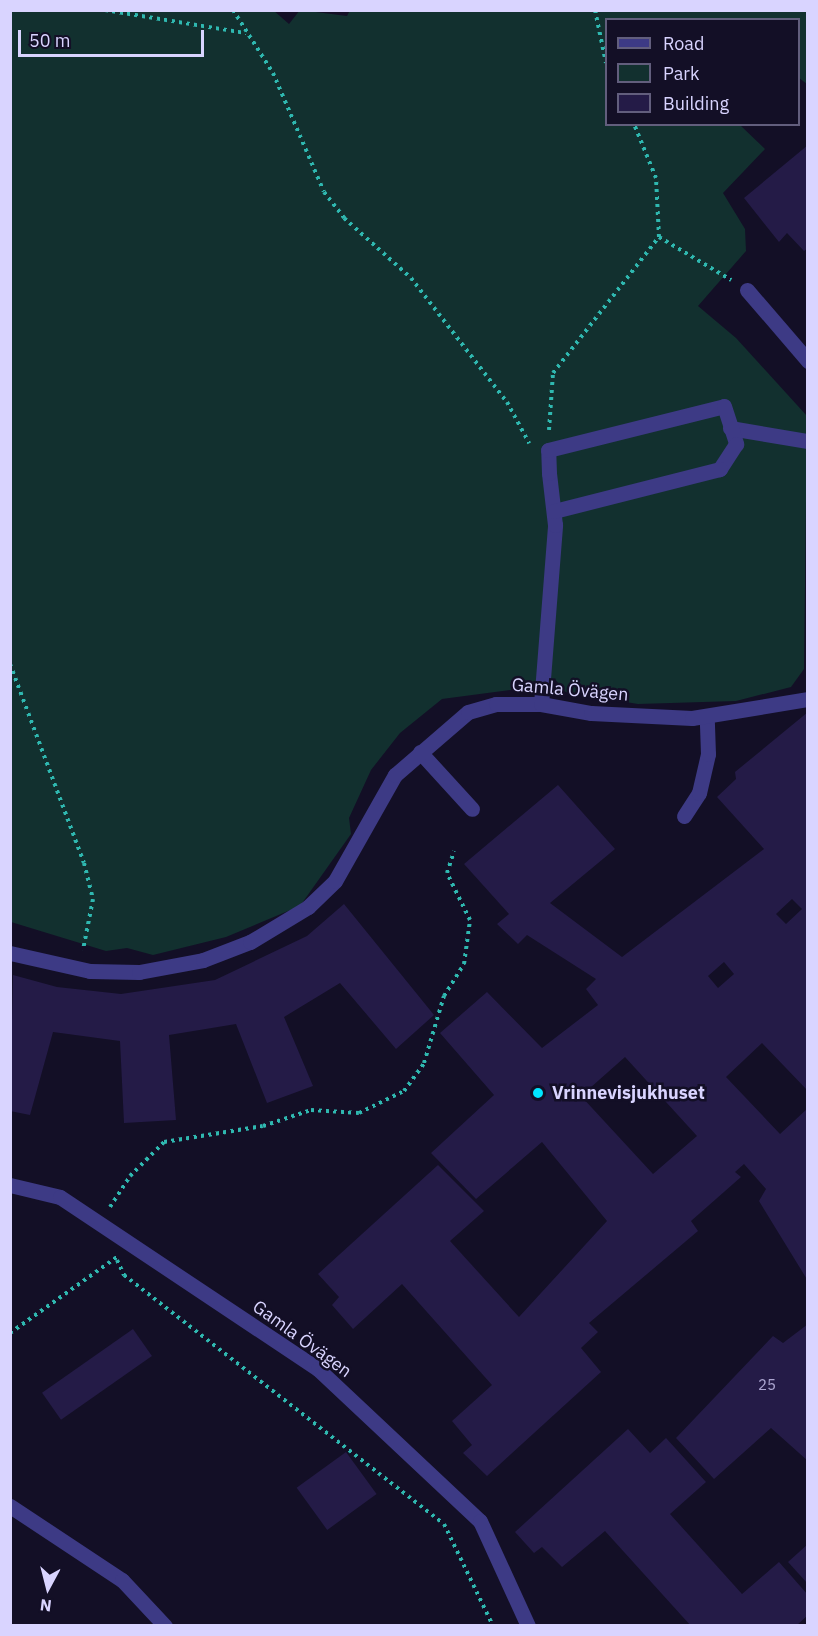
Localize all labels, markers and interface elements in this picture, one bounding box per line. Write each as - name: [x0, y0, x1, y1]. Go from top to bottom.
- scale bar: [21, 18, 207, 56]
- legend: [605, 18, 800, 126]
- text: 50 m: [29, 29, 71, 52]
- text: Road: [663, 32, 704, 55]
- text: Park: [663, 62, 699, 85]
- text: Building: [663, 92, 729, 115]
- street label: Gamla Övägen: [511, 674, 629, 706]
- place label: Vrinnevisjukhuset: [552, 1082, 705, 1104]
- marker: Vrinnevisjukhuset: [529, 1084, 547, 1102]
- street label: Gamla Övägen: [248, 1296, 356, 1382]
- house number: 25: [758, 1376, 776, 1394]
- north arrow: [18, 1558, 78, 1618]
- text: N: [39, 1595, 53, 1616]

